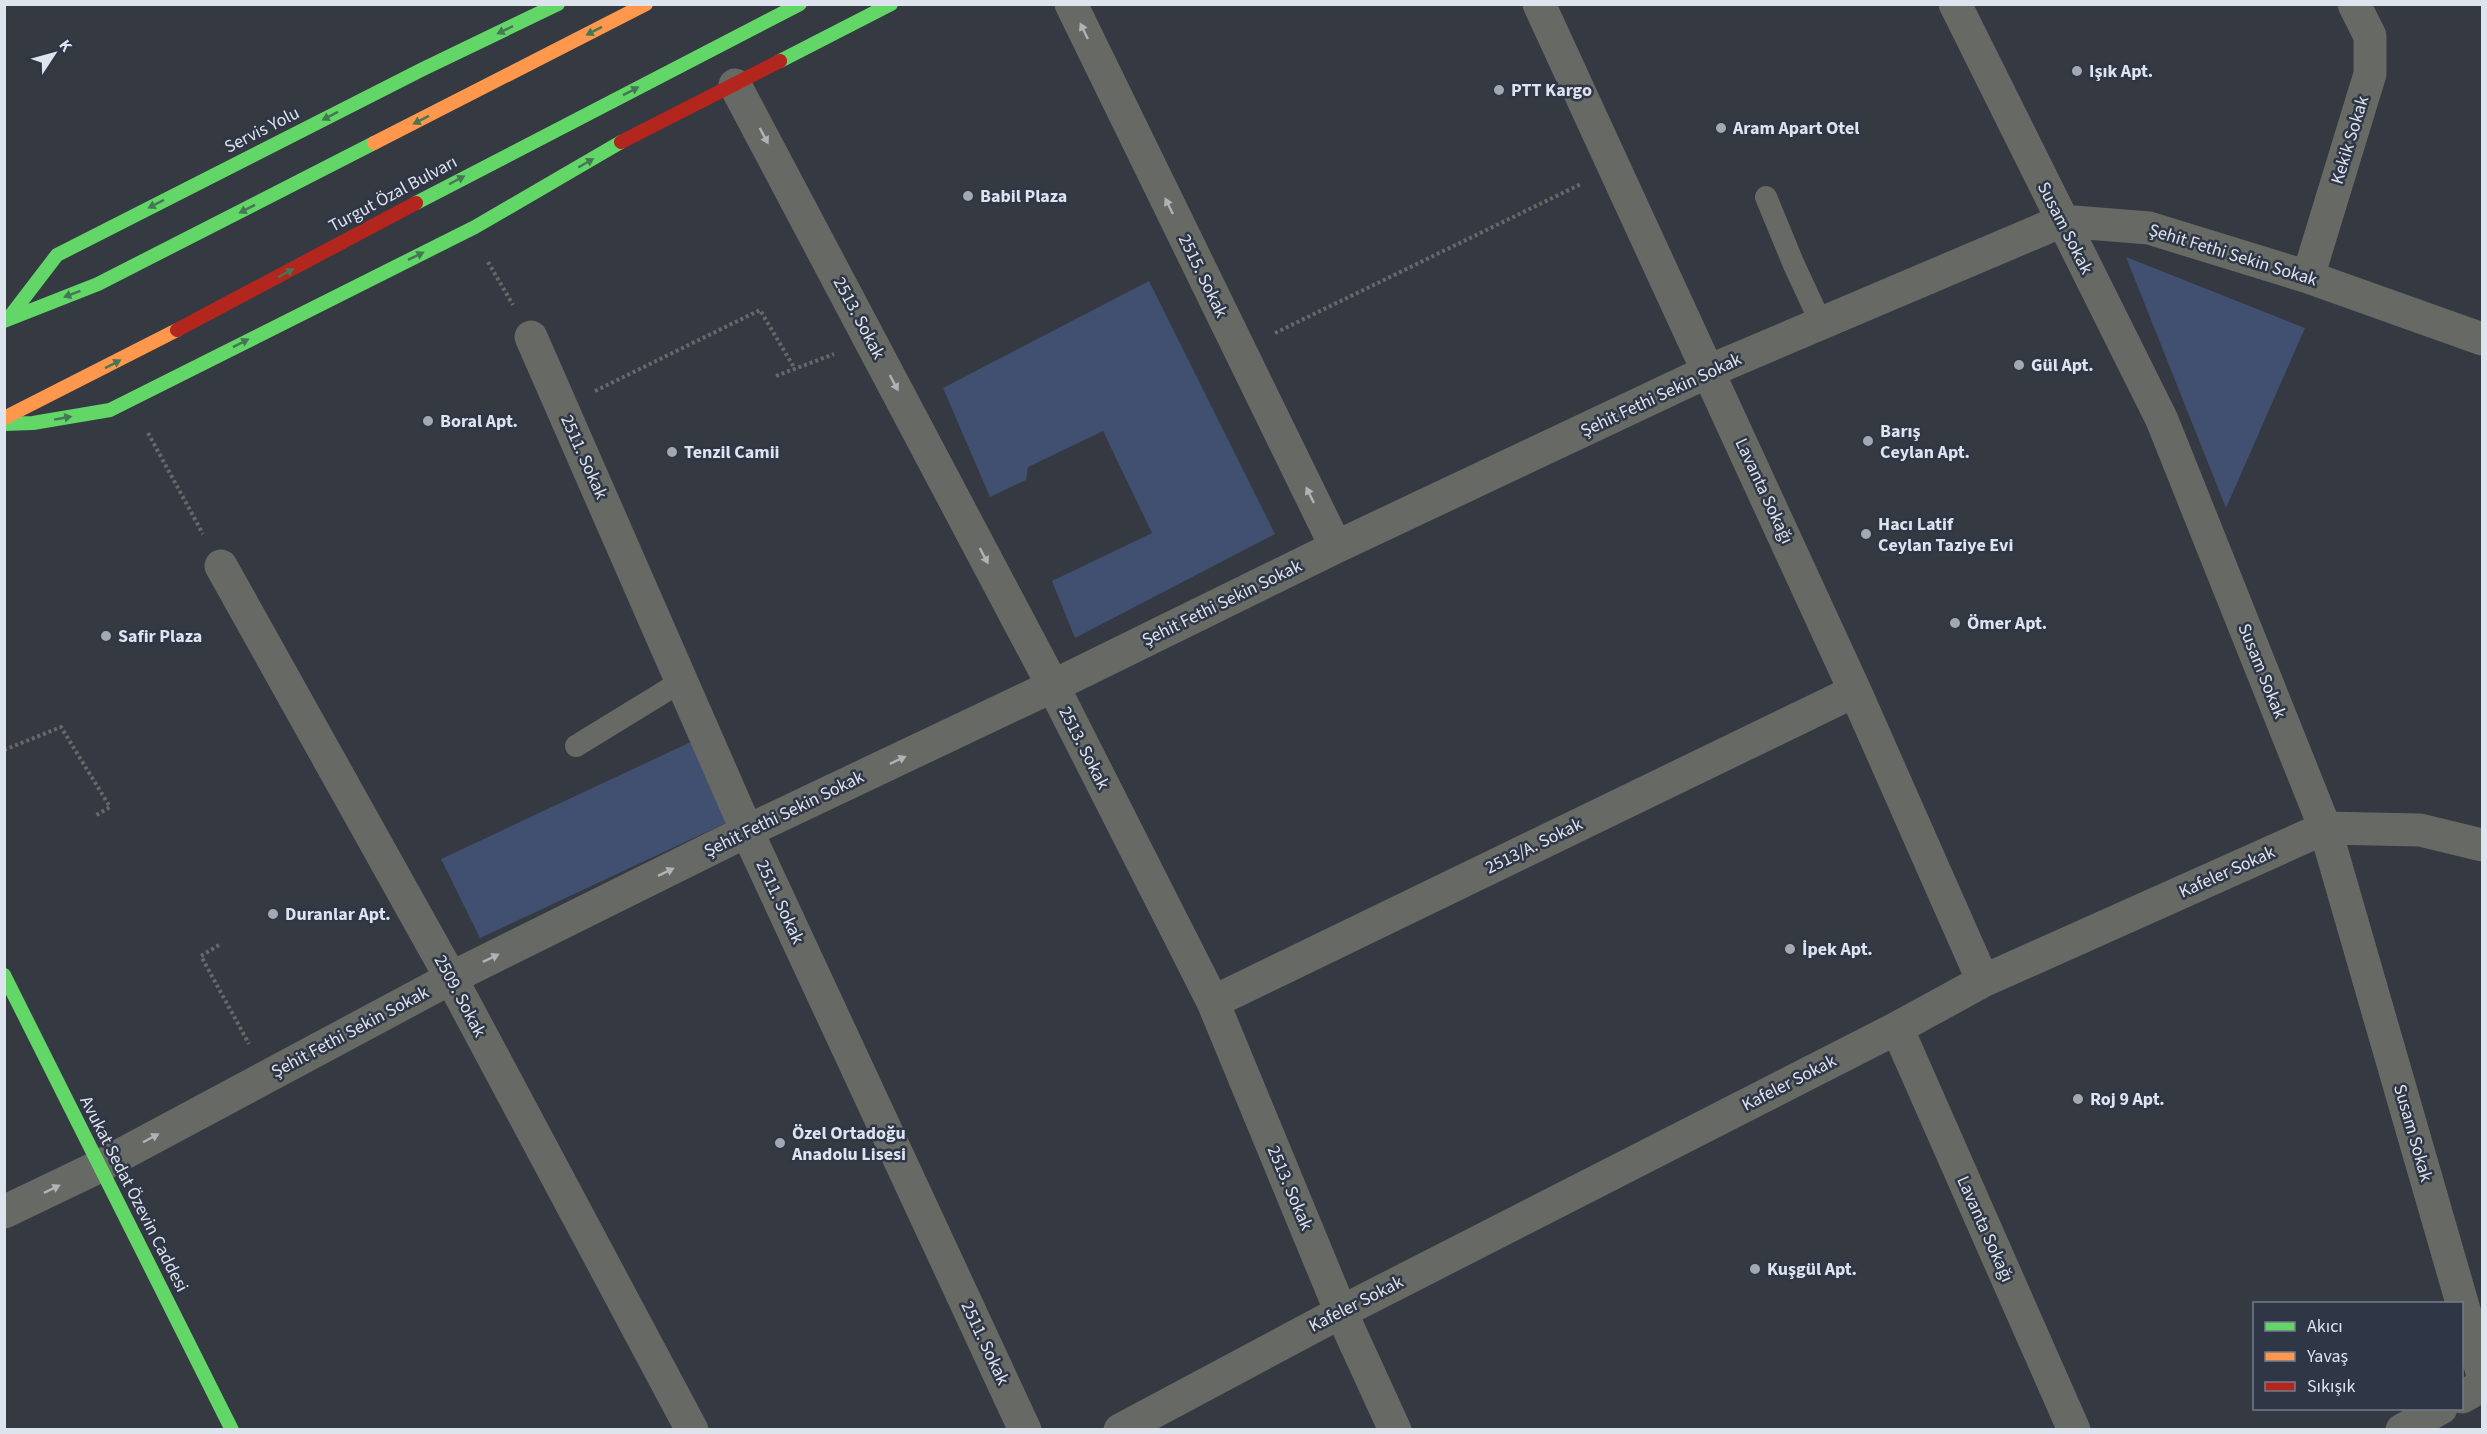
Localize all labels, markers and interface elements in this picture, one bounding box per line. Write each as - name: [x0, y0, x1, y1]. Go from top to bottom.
- one-way arrow: [1079, 23, 1088, 40]
- north arrow: [24, 24, 84, 84]
- one-way arrow: [496, 25, 513, 34]
- one-way arrow: [586, 26, 603, 36]
- text: K: [54, 35, 77, 56]
- place label: Işık Apt.: [2089, 59, 2153, 84]
- marker: Işık Apt.: [2070, 64, 2084, 78]
- place label: PTT Kargo: [1511, 78, 1592, 103]
- marker: PTT Kargo: [1492, 83, 1506, 97]
- one-way arrow: [623, 86, 640, 96]
- street label: Kekik Sokak: [2325, 93, 2375, 187]
- street label: Servis Yolu: [220, 100, 304, 160]
- one-way arrow: [321, 111, 338, 121]
- one-way arrow: [412, 115, 429, 125]
- place label: Aram Apart Otel: [1732, 116, 1859, 141]
- marker: Aram Apart Otel: [1714, 121, 1728, 135]
- one-way arrow: [759, 128, 769, 145]
- street label: Turgut Özal Bulvarı: [324, 150, 462, 238]
- one-way arrow: [578, 158, 595, 168]
- one-way arrow: [449, 175, 466, 185]
- street label: Susam Sokak: [2031, 177, 2099, 279]
- place label: Babil Plaza: [980, 184, 1067, 209]
- marker: Babil Plaza: [961, 189, 975, 203]
- one-way arrow: [1164, 198, 1174, 215]
- one-way arrow: [147, 199, 165, 209]
- one-way arrow: [238, 203, 256, 213]
- street label: Şehit Fethi Sekin Sokak: [2146, 217, 2320, 293]
- street label: 2515. Sokak: [1172, 230, 1234, 322]
- one-way arrow: [407, 252, 424, 261]
- one-way arrow: [277, 268, 294, 277]
- street label: 2513. Sokak: [827, 272, 891, 364]
- one-way arrow: [63, 290, 81, 300]
- one-way arrow: [232, 338, 249, 348]
- street label: Şehit Fethi Sekin Sokak: [1576, 347, 1746, 443]
- place label: Gül Apt.: [2031, 353, 2094, 378]
- marker: Gül Apt.: [2012, 358, 2026, 372]
- one-way arrow: [105, 359, 122, 369]
- one-way arrow: [889, 375, 899, 392]
- place label: Boral Apt.: [440, 409, 518, 434]
- street label: 2511. Sokak: [554, 411, 614, 503]
- one-way arrow: [53, 413, 72, 422]
- marker: Boral Apt.: [421, 414, 435, 428]
- place label: Barış Ceylan Apt.: [1880, 419, 1970, 465]
- street label: Lavanta Sokağı: [1729, 434, 1799, 548]
- marker: Barış Ceylan Apt.: [1861, 434, 1875, 448]
- place label: Tenzil Camii: [684, 440, 780, 465]
- marker: Tenzil Camii: [665, 445, 679, 459]
- one-way arrow: [1305, 486, 1315, 503]
- place label: Hacı Latif Ceylan Taziye Evi: [1878, 512, 2013, 558]
- marker: Hacı Latif Ceylan Taziye Evi: [1859, 527, 1873, 541]
- one-way arrow: [979, 547, 989, 565]
- street label: Şehit Fethi Sekin Sokak: [1138, 553, 1306, 653]
- place label: Ömer Apt.: [1967, 611, 2047, 636]
- marker: Ömer Apt.: [1948, 616, 1962, 630]
- street label: Susam Sokak: [2232, 620, 2292, 722]
- place label: Safir Plaza: [118, 624, 202, 649]
- marker: Safir Plaza: [99, 629, 113, 643]
- street label: 2513. Sokak: [1052, 702, 1116, 794]
- one-way arrow: [890, 755, 907, 764]
- street label: Şehit Fethi Sekin Sokak: [700, 764, 868, 864]
- street label: 2513/A. Sokak: [1481, 812, 1587, 880]
- street label: Kafeler Sokak: [2175, 840, 2279, 904]
- street label: 2511. Sokak: [750, 856, 810, 948]
- one-way arrow: [657, 867, 674, 876]
- place label: Duranlar Apt.: [285, 902, 391, 927]
- marker: Duranlar Apt.: [266, 907, 280, 921]
- place label: İpek Apt.: [1802, 937, 1873, 962]
- marker: İpek Apt.: [1783, 942, 1797, 956]
- street label: 2509. Sokak: [428, 950, 492, 1042]
- one-way arrow: [482, 953, 499, 963]
- street label: Şehit Fethi Sekin Sokak: [267, 980, 433, 1084]
- street label: Kafeler Sokak: [1737, 1048, 1841, 1118]
- street label: Susam Sokak: [2387, 1081, 2439, 1185]
- place label: Roj 9 Apt.: [2090, 1087, 2165, 1112]
- street label: Avukat Sedat Özevin Caddesi: [74, 1092, 194, 1296]
- marker: Roj 9 Apt.: [2071, 1092, 2085, 1106]
- place label: Özel Ortadoğu Anadolu Lisesi: [791, 1121, 906, 1167]
- one-way arrow: [143, 1133, 160, 1143]
- marker: Özel Ortadoğu Anadolu Lisesi: [773, 1136, 787, 1150]
- street label: 2513. Sokak: [1261, 1142, 1319, 1234]
- street label: Lavanta Sokağı: [1950, 1172, 2020, 1286]
- one-way arrow: [44, 1184, 61, 1193]
- place label: Kuşgül Apt.: [1767, 1257, 1857, 1282]
- marker: Kuşgül Apt.: [1748, 1262, 1762, 1276]
- street label: Kafeler Sokak: [1304, 1269, 1408, 1339]
- street label: 2511. Sokak: [955, 1297, 1015, 1389]
- legend: [2253, 1302, 2463, 1410]
- text: Akıcı: [2307, 1314, 2343, 1339]
- text: Yavaş: [2306, 1344, 2348, 1369]
- text: Sıkışık: [2307, 1374, 2355, 1399]

